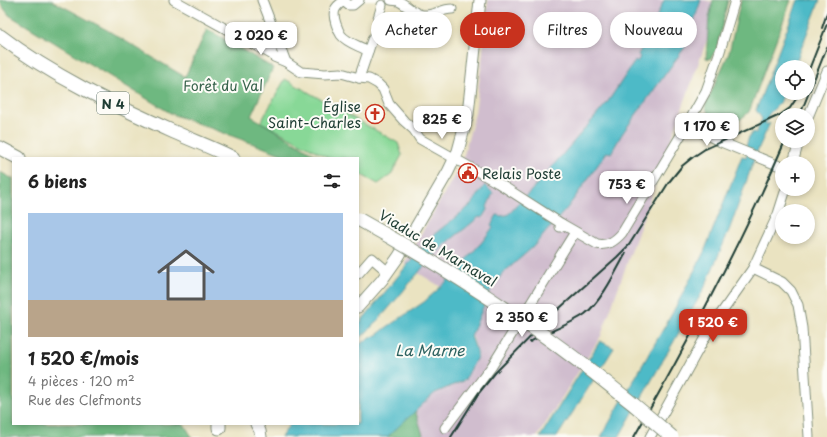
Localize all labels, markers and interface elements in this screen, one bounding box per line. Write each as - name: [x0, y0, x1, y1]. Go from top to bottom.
- chip: Acheter: [371, 12, 452, 48]
- chip: Louer: [460, 12, 525, 48]
- chip: Filtres: [533, 12, 602, 48]
- chip: Nouveau: [610, 12, 697, 48]
- pin: 2 020 €: [224, 22, 298, 56]
- text: 2 020 €: [234, 25, 288, 44]
- map controls: [775, 60, 815, 244]
- button: locate: [775, 60, 815, 100]
- park label: Forêt du Val: [183, 75, 263, 96]
- road number: N 4: [97, 92, 129, 114]
- place label: Église Saint-Charles: [268, 96, 361, 133]
- church icon: Église Saint-Charles: [364, 103, 386, 125]
- pin: 825 €: [414, 106, 470, 140]
- button: layers: [775, 108, 815, 148]
- text: 825 €: [422, 109, 462, 128]
- pin: 1 170 €: [670, 113, 744, 147]
- text: 1 170 €: [684, 116, 730, 135]
- button: +: [775, 156, 815, 196]
- public building icon: Relais Poste: [457, 162, 479, 184]
- place label: Relais Poste: [482, 163, 561, 184]
- text: 6 biens: [28, 168, 87, 194]
- icon: filters: [321, 170, 343, 192]
- pin: 753 €: [599, 171, 655, 205]
- text: 753 €: [608, 174, 646, 193]
- street label: Viaduc de Marnaval: [375, 204, 501, 292]
- button: −: [775, 204, 815, 244]
- icon: home: [150, 239, 222, 311]
- pin: 2 350 €: [485, 304, 559, 338]
- text: 2 350 €: [496, 307, 548, 326]
- pin: 1 520 €: [676, 309, 750, 343]
- text: 1 520 €: [688, 312, 738, 331]
- water label: La Marne: [395, 338, 465, 361]
- text: 1 520 €/mois: [28, 345, 139, 371]
- text: 4 pièces · 120 m²: [28, 371, 135, 390]
- text: Rue des Clefmonts: [28, 390, 141, 409]

